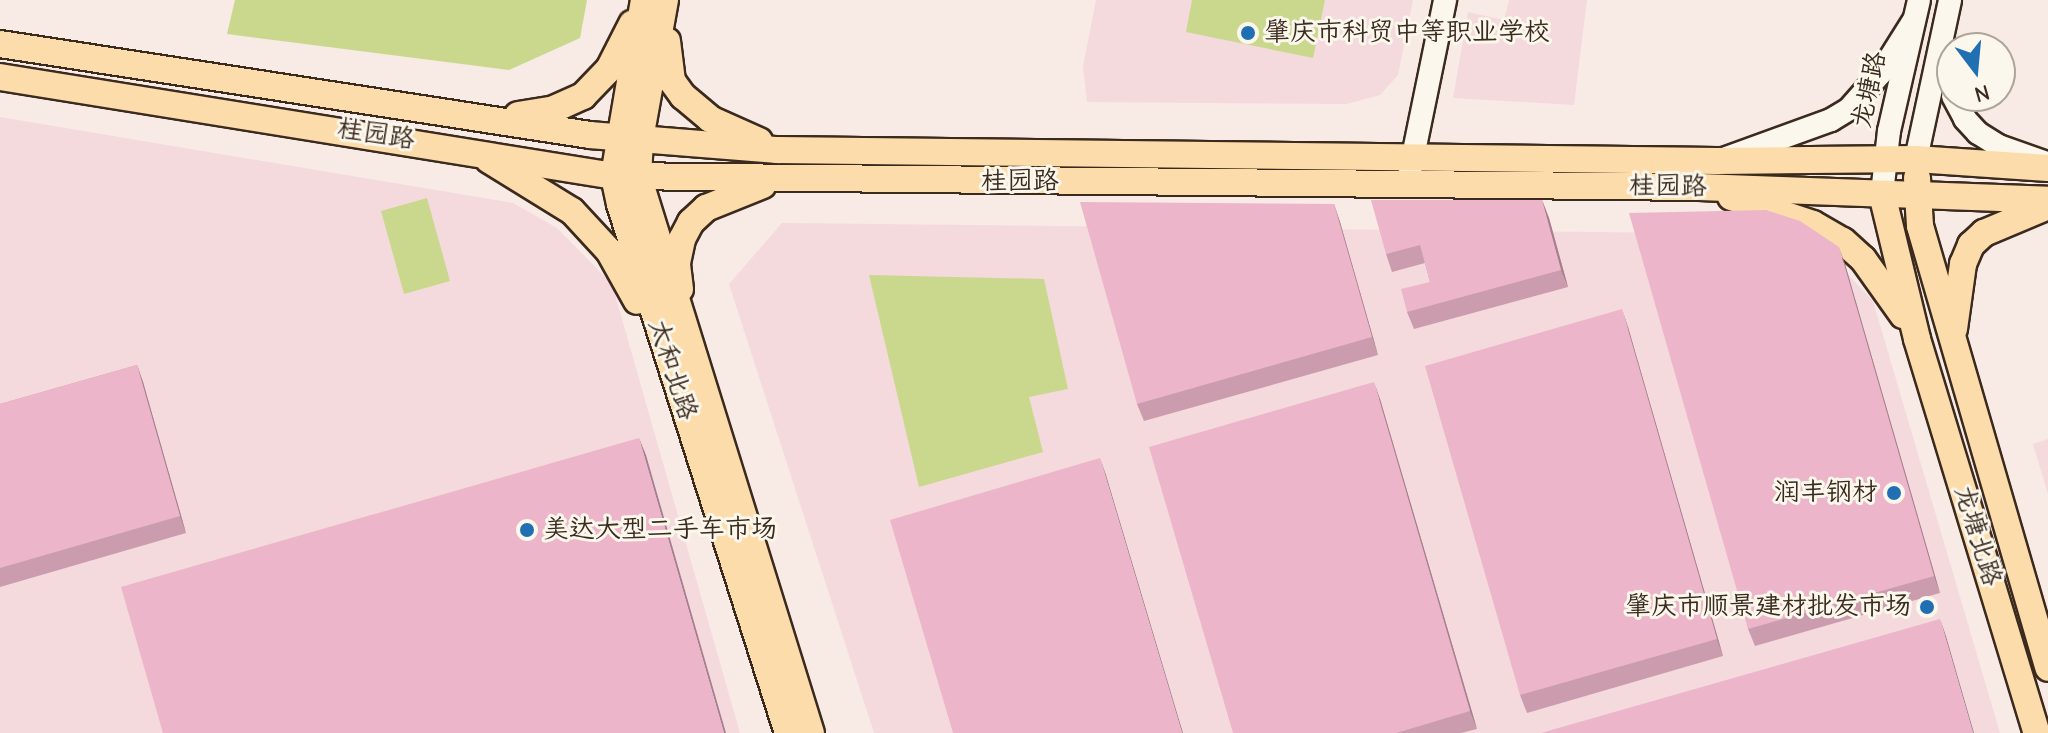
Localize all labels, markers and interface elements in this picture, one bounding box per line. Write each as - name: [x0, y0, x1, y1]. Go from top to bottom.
- place label: 肇庆市科贸中等职业学校: [1264, 17, 1550, 49]
- marker: 肇庆市科贸中等职业学校: [1239, 24, 1257, 42]
- north arrow: [1936, 32, 2016, 112]
- street label: 龙塘路: [1847, 49, 1893, 131]
- text: N: [1972, 79, 1993, 108]
- street label: 桂园路: [335, 113, 417, 157]
- street label: 桂园路: [981, 166, 1059, 198]
- street label: 桂园路: [1629, 171, 1707, 203]
- street label: 太和北路: [641, 316, 703, 424]
- place label: 润丰钢材: [1774, 477, 1878, 509]
- street label: 龙塘北路: [1947, 482, 2007, 590]
- marker: 润丰钢材: [1885, 484, 1903, 502]
- place label: 美达大型二手车市场: [543, 514, 777, 546]
- marker: 美达大型二手车市场: [518, 521, 536, 539]
- place label: 肇庆市顺景建材批发市场: [1625, 591, 1911, 623]
- marker: 肇庆市顺景建材批发市场: [1918, 598, 1936, 616]

